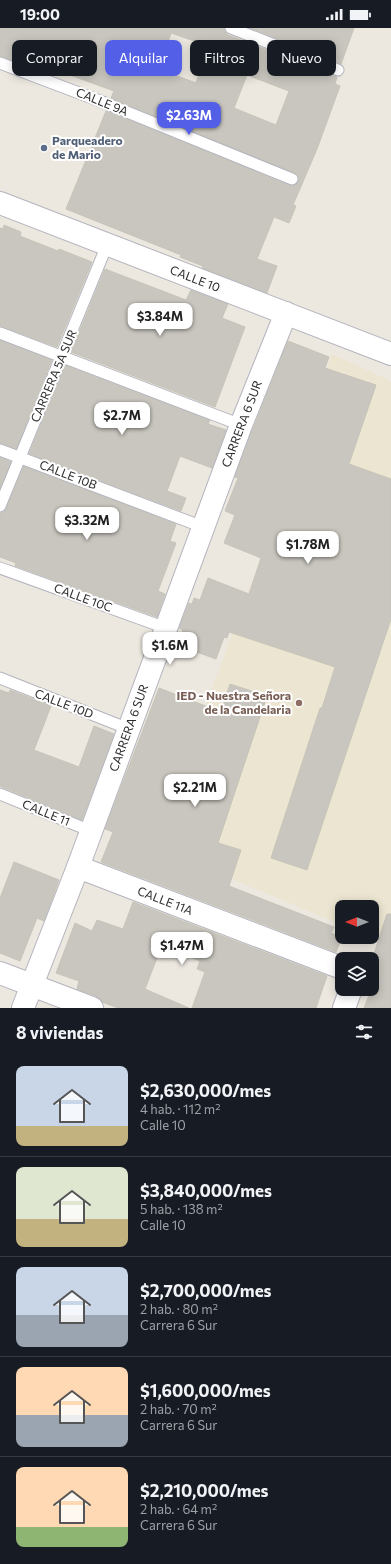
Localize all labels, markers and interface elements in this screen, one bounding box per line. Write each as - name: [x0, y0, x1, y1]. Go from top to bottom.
- text: 19:00: [20, 5, 60, 23]
- chip: Comprar: [12, 40, 97, 76]
- chip: Alquilar: [105, 40, 182, 76]
- chip: Filtros: [190, 40, 259, 76]
- chip: Nuevo: [267, 40, 336, 76]
- street label: CALLE 9A: [74, 84, 130, 118]
- pin: $2.63M: [156, 102, 222, 136]
- text: $2.63M: [166, 107, 212, 123]
- place label: Parqueadero de Mario: [52, 133, 123, 161]
- marker: Parqueadero de Mario: [39, 143, 49, 153]
- street label: CALLE 10: [168, 262, 223, 294]
- pin: $3.84M: [127, 303, 193, 337]
- text: $3.84M: [137, 308, 183, 324]
- street label: CARRERA 5A SUR: [27, 327, 79, 424]
- street label: CARRERA 6 SUR: [218, 378, 264, 469]
- pin: $2.7M: [94, 402, 150, 436]
- text: $2.7M: [103, 407, 141, 423]
- street label: CALLE 10B: [38, 457, 99, 492]
- pin: $3.32M: [54, 507, 120, 541]
- text: $3.32M: [64, 512, 110, 528]
- pin: $1.78M: [275, 531, 341, 565]
- text: $1.78M: [286, 536, 330, 552]
- street label: CALLE 10C: [52, 580, 114, 614]
- pin: $1.6M: [142, 632, 198, 666]
- text: $1.6M: [151, 637, 189, 653]
- street label: CARRERA 6 SUR: [106, 682, 150, 773]
- street label: CALLE 10D: [33, 686, 96, 721]
- place label: IED - Nuestra Señora de la Candelaria: [177, 688, 291, 716]
- marker: IED - Nuestra Señora de la Candelaria: [294, 698, 304, 708]
- pin: $2.21M: [162, 774, 228, 808]
- text: $2.21M: [173, 779, 217, 795]
- street label: CALLE 11: [21, 796, 72, 828]
- street label: CALLE 11A: [136, 883, 195, 917]
- north arrow: [335, 900, 379, 944]
- map controls: [335, 900, 379, 996]
- pin: $1.47M: [149, 932, 215, 966]
- text: $1.47M: [160, 937, 204, 953]
- button: layers: [335, 952, 379, 996]
- icon: filters: [353, 1021, 375, 1043]
- text: 8 viviendas: [16, 1022, 103, 1043]
- text: $2,630,000/mes: [140, 1080, 271, 1101]
- icon: home: [48, 1082, 96, 1130]
- text: 4 hab. · 112 m²: [140, 1101, 220, 1117]
- text: Calle 10: [140, 1117, 186, 1133]
- text: $3,840,000/mes: [140, 1180, 272, 1201]
- icon: home: [48, 1183, 96, 1231]
- text: 5 hab. · 138 m²: [140, 1201, 223, 1217]
- text: Calle 10: [140, 1217, 186, 1233]
- text: $2,700,000/mes: [140, 1280, 272, 1301]
- icon: home: [48, 1283, 96, 1331]
- text: 2 hab. · 80 m²: [140, 1301, 218, 1317]
- text: Carrera 6 Sur: [140, 1317, 218, 1333]
- text: $1,600,000/mes: [140, 1380, 271, 1401]
- icon: home: [48, 1383, 96, 1431]
- text: 2 hab. · 70 m²: [140, 1401, 217, 1417]
- text: Carrera 6 Sur: [140, 1417, 218, 1433]
- text: $2,210,000/mes: [140, 1480, 269, 1501]
- icon: home: [48, 1483, 96, 1531]
- text: 2 hab. · 64 m²: [140, 1501, 217, 1517]
- text: Carrera 6 Sur: [140, 1517, 218, 1533]

